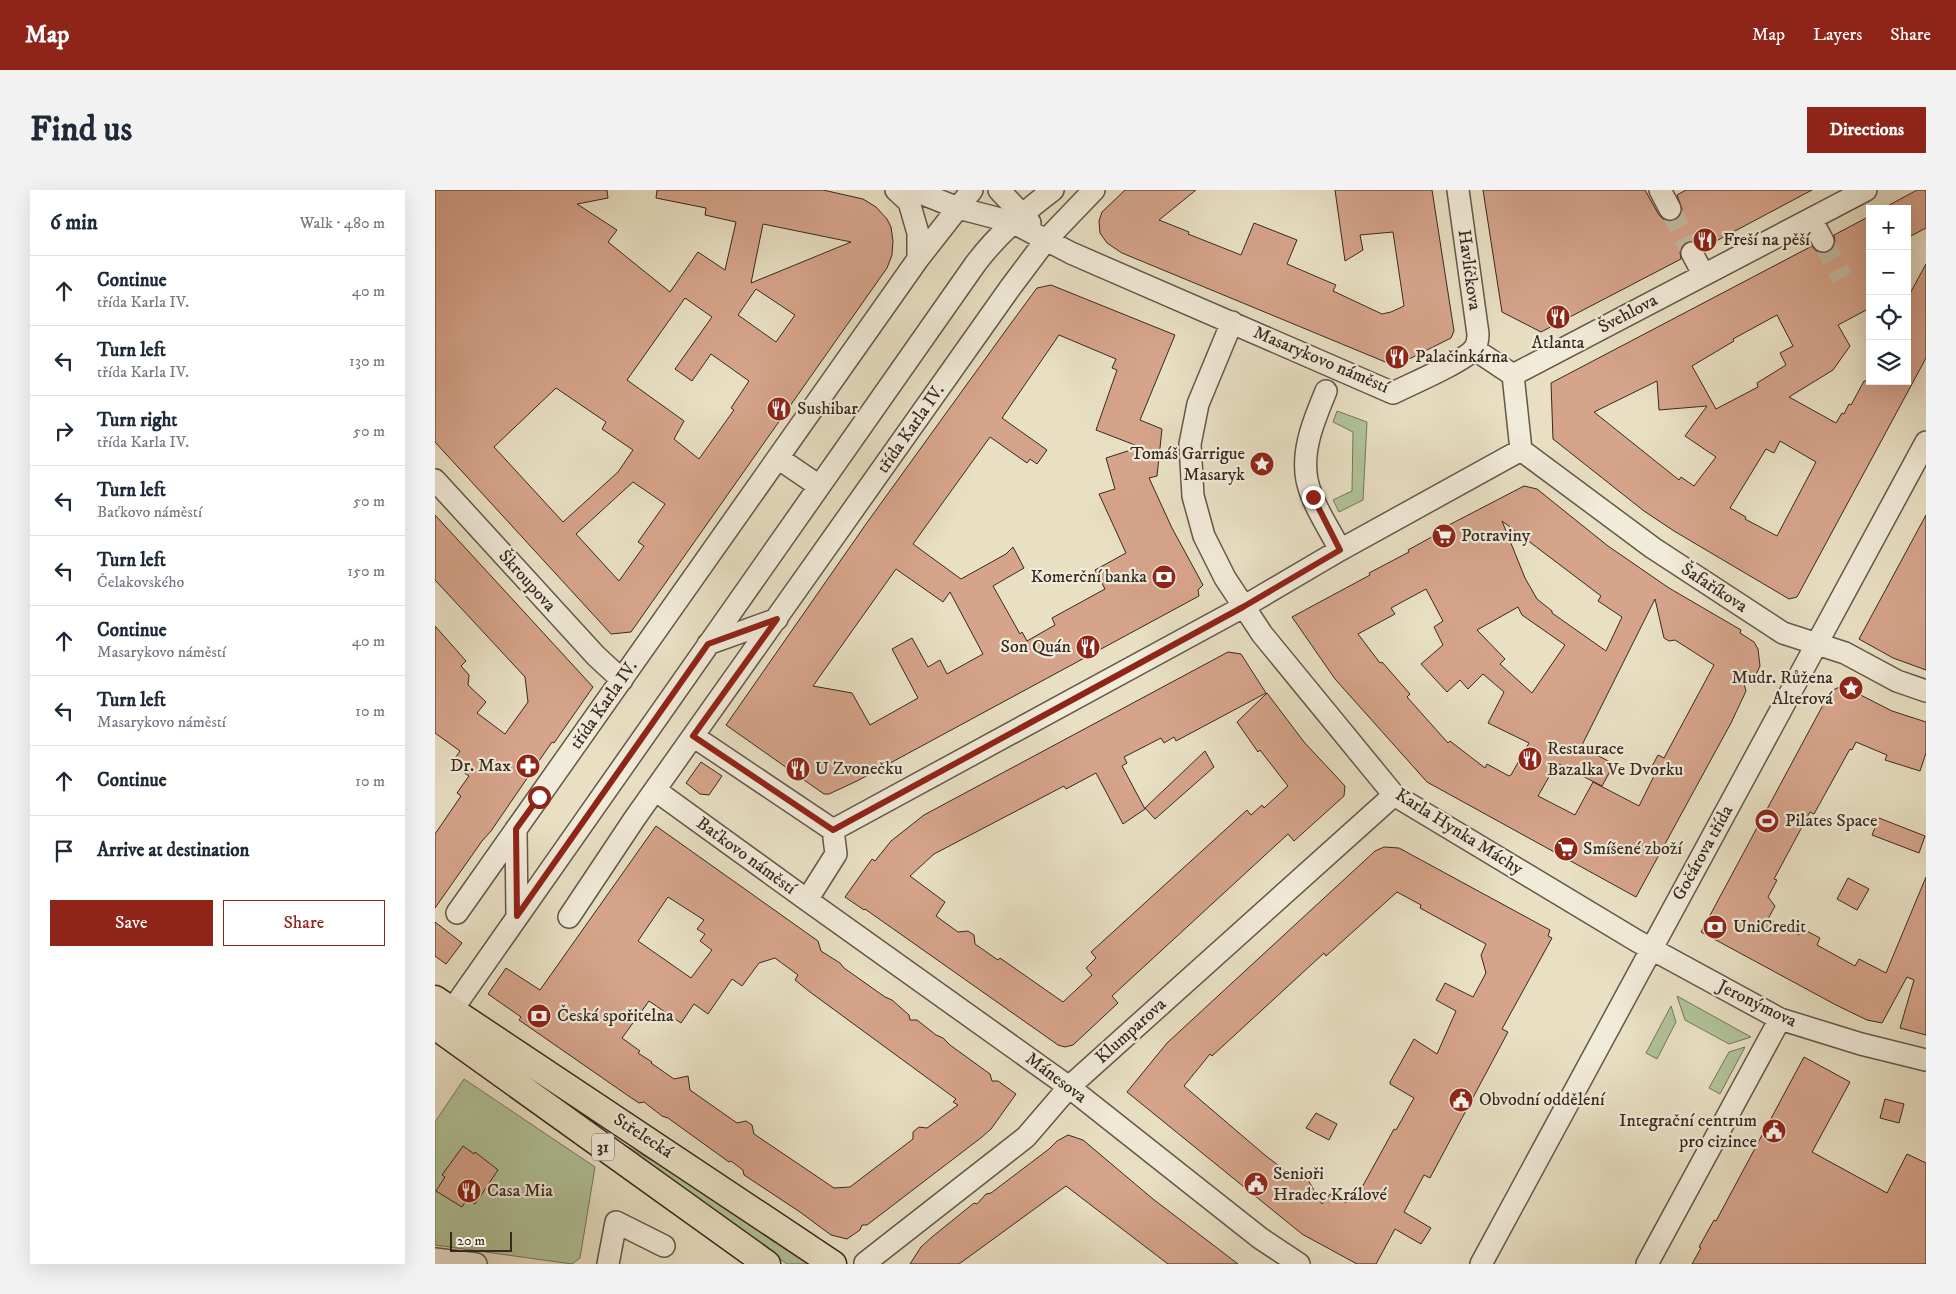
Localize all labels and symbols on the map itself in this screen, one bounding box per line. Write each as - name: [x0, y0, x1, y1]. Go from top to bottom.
- restaurant icon: Freší na pěší: [1692, 227, 1718, 253]
- street label: Havlíčkova: [1452, 228, 1486, 312]
- place label: Freší na pěší: [1723, 229, 1811, 251]
- street label: Švehlova: [1594, 288, 1662, 339]
- restaurant icon: Atlanta: [1545, 304, 1571, 330]
- street label: Masarykovo náměstí: [1250, 322, 1393, 399]
- place label: Atlanta: [1532, 332, 1585, 354]
- restaurant icon: Palačinkárna: [1384, 344, 1410, 370]
- place label: Palačinkárna: [1415, 346, 1509, 368]
- street label: třída Karla IV.: [872, 380, 950, 478]
- restaurant icon: Sushibar: [766, 396, 792, 422]
- place label: Sushibar: [797, 398, 858, 420]
- place label: Tomáš Garrigue Masaryk: [1130, 443, 1245, 486]
- place icon: Tomáš Garrigue Masaryk: [1249, 451, 1275, 477]
- route end: [1302, 486, 1325, 509]
- supermarket icon: Potraviny: [1431, 523, 1457, 549]
- place label: Potraviny: [1461, 525, 1531, 547]
- street label: Škroupova: [493, 545, 562, 617]
- street label: Šafaříkova: [1677, 558, 1752, 618]
- bank icon: Komerční banka: [1151, 564, 1177, 590]
- place label: Komerční banka: [1031, 566, 1147, 588]
- restaurant icon: Son Quán: [1075, 634, 1101, 660]
- place label: Son Quán: [1000, 636, 1072, 658]
- street label: třída Karla IV.: [565, 656, 643, 754]
- place label: Mudr. Růžena Alterová: [1732, 667, 1833, 710]
- place icon: Mudr. Růžena Alterová: [1838, 675, 1864, 701]
- place label: Restaurace Bazalka Ve Dvorku: [1547, 738, 1683, 781]
- restaurant icon: Restaurace Bazalka Ve Dvorku: [1517, 746, 1543, 772]
- pharmacy icon: Dr. Max: [515, 753, 541, 779]
- place label: Dr. Max: [450, 755, 511, 777]
- restaurant icon: U Zvonečku: [785, 756, 811, 782]
- place label: U Zvonečku: [815, 758, 903, 780]
- street label: Karla Hynka Máchy: [1391, 784, 1527, 880]
- route start: [528, 786, 551, 809]
- street label: Gočárova třída: [1668, 801, 1738, 904]
- sports icon: Pilates Space: [1754, 808, 1780, 834]
- place label: Pilates Space: [1785, 810, 1878, 832]
- street label: Baťkovo náměstí: [692, 812, 801, 900]
- supermarket icon: Smíšené zboží: [1553, 836, 1579, 862]
- place label: Smíšené zboží: [1583, 838, 1684, 860]
- bank icon: UniCredit: [1702, 914, 1728, 940]
- place label: UniCredit: [1733, 916, 1806, 938]
- street label: Jeronýmova: [1712, 975, 1801, 1033]
- street label: Klumparova: [1091, 993, 1171, 1069]
- bank icon: Česká spořitelna: [526, 1003, 552, 1029]
- place label: Česká spořitelna: [557, 1004, 674, 1027]
- street label: Mánesova: [1021, 1048, 1091, 1108]
- public building icon: Obvodní oddělení: [1448, 1087, 1474, 1113]
- place label: Obvodní oddělení: [1479, 1089, 1606, 1111]
- street label: Střelecká: [609, 1109, 677, 1164]
- place label: Integrační centrum pro cizince: [1619, 1110, 1757, 1153]
- public building icon: Integrační centrum pro cizince: [1761, 1118, 1787, 1144]
- road number: 31: [592, 1134, 614, 1160]
- place label: Senioři Hradec Králové: [1273, 1163, 1387, 1206]
- public building icon: Senioři Hradec Králové: [1243, 1171, 1269, 1197]
- restaurant icon: Casa Mia: [456, 1178, 482, 1204]
- place label: Casa Mia: [487, 1180, 553, 1202]
- scale bar: [450, 1229, 513, 1252]

